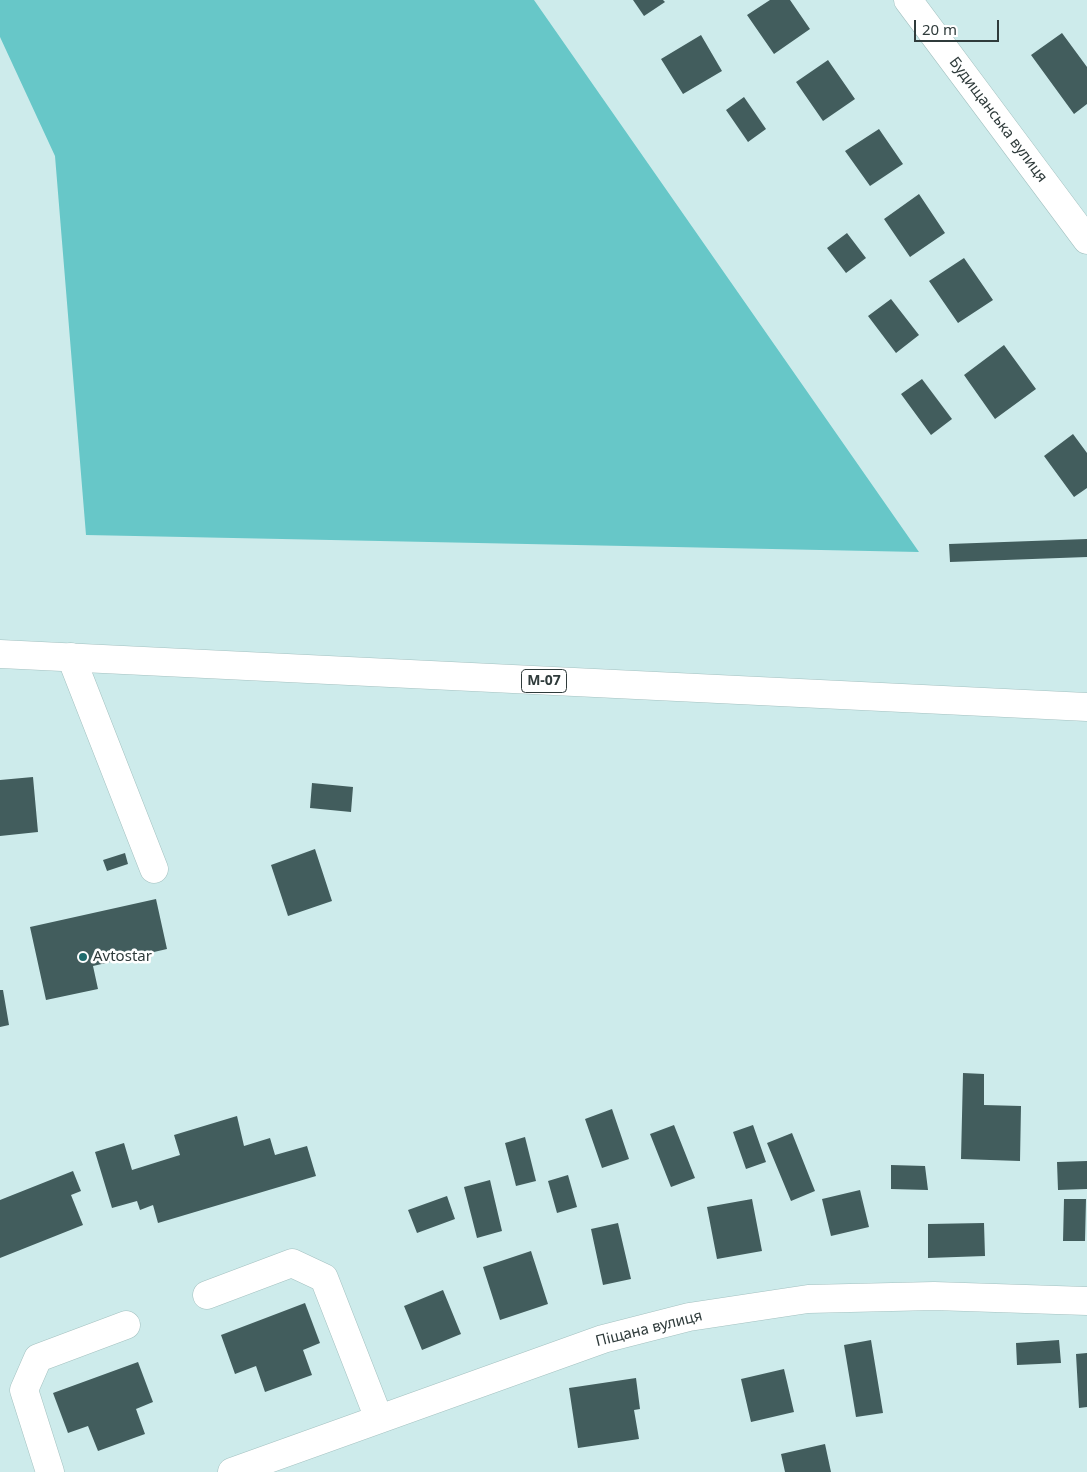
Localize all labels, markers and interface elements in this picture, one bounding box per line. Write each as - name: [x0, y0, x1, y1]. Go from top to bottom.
- scale bar: [917, 10, 1002, 42]
- text: 20 m: [922, 19, 957, 39]
- street label: Будищанська вулиця: [945, 54, 1051, 186]
- road number: М-07: [522, 669, 566, 692]
- place label: Avtostar: [93, 948, 152, 966]
- marker: Avtostar: [77, 951, 89, 963]
- street label: Піщана вулиця: [594, 1307, 704, 1351]

